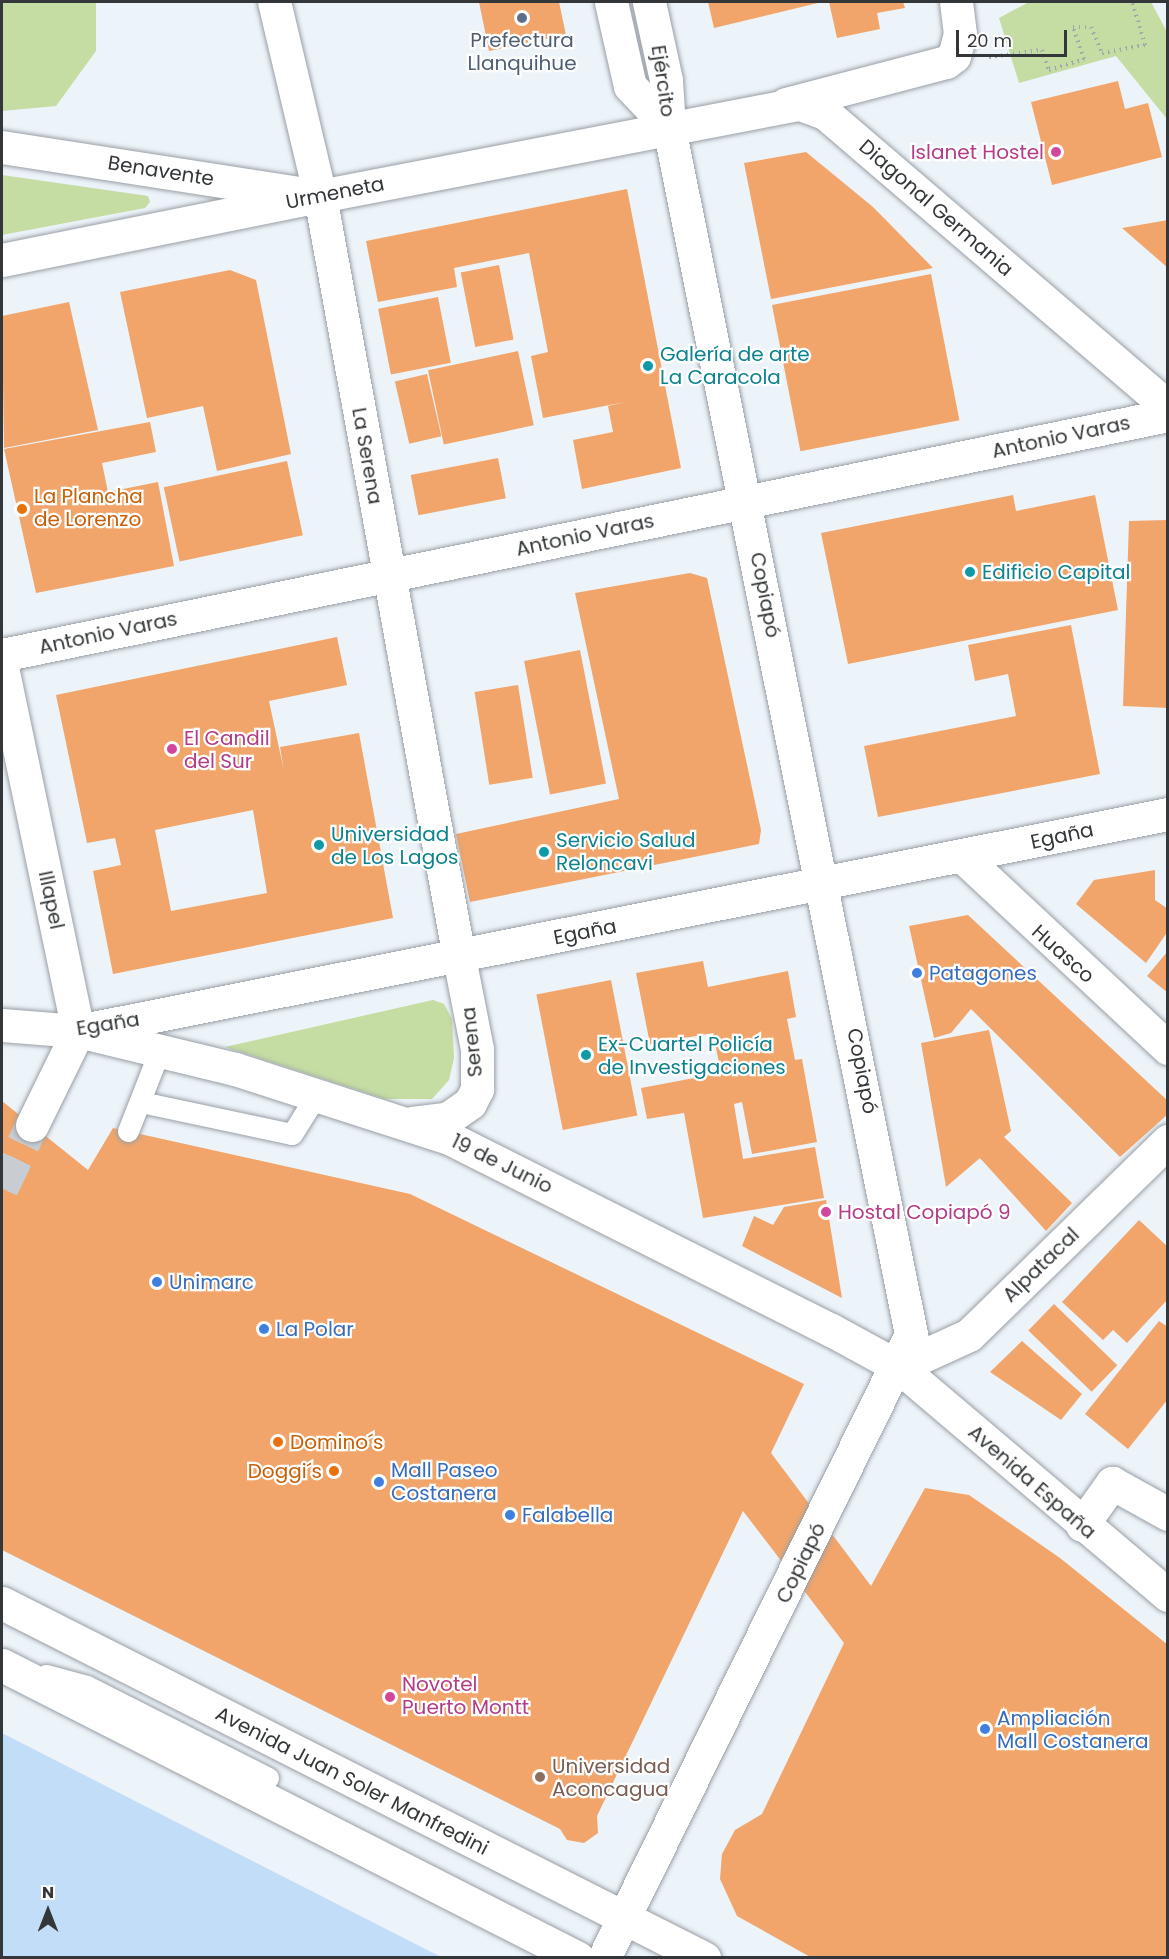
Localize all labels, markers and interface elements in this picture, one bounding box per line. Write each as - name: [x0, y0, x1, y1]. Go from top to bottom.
- marker: Prefectura Llanquihue: [515, 11, 529, 25]
- scale bar: [959, 18, 1070, 56]
- place label: Prefectura Llanquihue: [467, 28, 577, 75]
- text: 20 m: [967, 28, 1012, 53]
- street label: Ejército: [646, 44, 680, 118]
- street label: Diagonal Germania: [854, 135, 1018, 281]
- place label: Islanet Hostel: [911, 140, 1044, 164]
- marker: Islanet Hostel: [1049, 145, 1063, 159]
- street label: Benavente: [106, 151, 216, 191]
- street label: Urmeneta: [284, 172, 386, 214]
- place label: Galería de arte La Caracola: [660, 342, 810, 389]
- marker: Galería de arte La Caracola: [641, 359, 655, 373]
- street label: La Serena: [347, 406, 387, 506]
- street label: Antonio Varas: [990, 411, 1132, 463]
- place label: La Plancha de Lorenzo: [34, 485, 143, 532]
- marker: La Plancha de Lorenzo: [15, 502, 29, 516]
- street label: Antonio Varas: [514, 509, 656, 561]
- street label: Copiapó: [745, 550, 785, 640]
- place label: Edificio Capital: [982, 560, 1131, 584]
- marker: Edificio Capital: [963, 565, 977, 579]
- street label: Antonio Varas: [37, 607, 179, 659]
- place label: El Candil del Sur: [184, 726, 270, 773]
- marker: El Candil del Sur: [165, 742, 179, 756]
- street label: Egaña: [1028, 818, 1096, 854]
- place label: Universidad de Los Lagos: [331, 822, 458, 869]
- place label: Servicio Salud Reloncavi: [556, 828, 695, 875]
- marker: Universidad de Los Lagos: [312, 838, 326, 852]
- marker: Servicio Salud Reloncavi: [537, 845, 551, 859]
- street label: Illapel: [33, 869, 69, 931]
- street label: Egaña: [551, 914, 619, 950]
- street label: Huasco: [1027, 920, 1099, 988]
- place label: Patagones: [929, 961, 1037, 985]
- marker: Patagones: [910, 966, 924, 980]
- street label: Serena: [456, 1006, 488, 1078]
- street label: Egaña: [75, 1007, 141, 1041]
- street label: Copiapó: [842, 1026, 882, 1116]
- place label: Ex-Cuartel Policía de Investigaciones: [598, 1032, 786, 1079]
- marker: Ex-Cuartel Policía de Investigaciones: [579, 1048, 593, 1062]
- street label: 19 de Junio: [448, 1129, 556, 1199]
- place label: Hostal Copiapó 9: [838, 1200, 1011, 1224]
- marker: Hostal Copiapó 9: [819, 1205, 833, 1219]
- street label: Alpatacal: [998, 1223, 1084, 1307]
- place label: Unimarc: [169, 1270, 254, 1294]
- marker: Unimarc: [150, 1275, 164, 1289]
- place label: La Polar: [276, 1317, 354, 1341]
- marker: La Polar: [257, 1322, 271, 1336]
- street label: Avenida España: [963, 1420, 1101, 1544]
- place label: Domino´s: [290, 1430, 383, 1454]
- marker: Domino´s: [271, 1435, 285, 1449]
- place label: Mall Paseo Costanera: [391, 1458, 498, 1505]
- place label: Doggi´s: [248, 1459, 322, 1483]
- marker: Doggi´s: [327, 1464, 341, 1478]
- marker: Mall Paseo Costanera: [372, 1475, 386, 1489]
- place label: Falabella: [522, 1503, 613, 1527]
- marker: Falabella: [503, 1508, 517, 1522]
- street label: Copiapó: [771, 1519, 831, 1607]
- place label: Novotel Puerto Montt: [402, 1673, 529, 1720]
- marker: Novotel Puerto Montt: [383, 1690, 397, 1704]
- street label: Avenida Juan Soler Manfredini: [212, 1702, 492, 1860]
- place label: Ampliación Mall Costanera: [997, 1706, 1149, 1753]
- marker: Ampliación Mall Costanera: [978, 1722, 992, 1736]
- place label: Universidad Aconcagua: [552, 1754, 670, 1801]
- marker: Universidad Aconcagua: [533, 1770, 547, 1784]
- north arrow: [18, 1881, 78, 1941]
- text: N: [42, 1881, 54, 1904]

